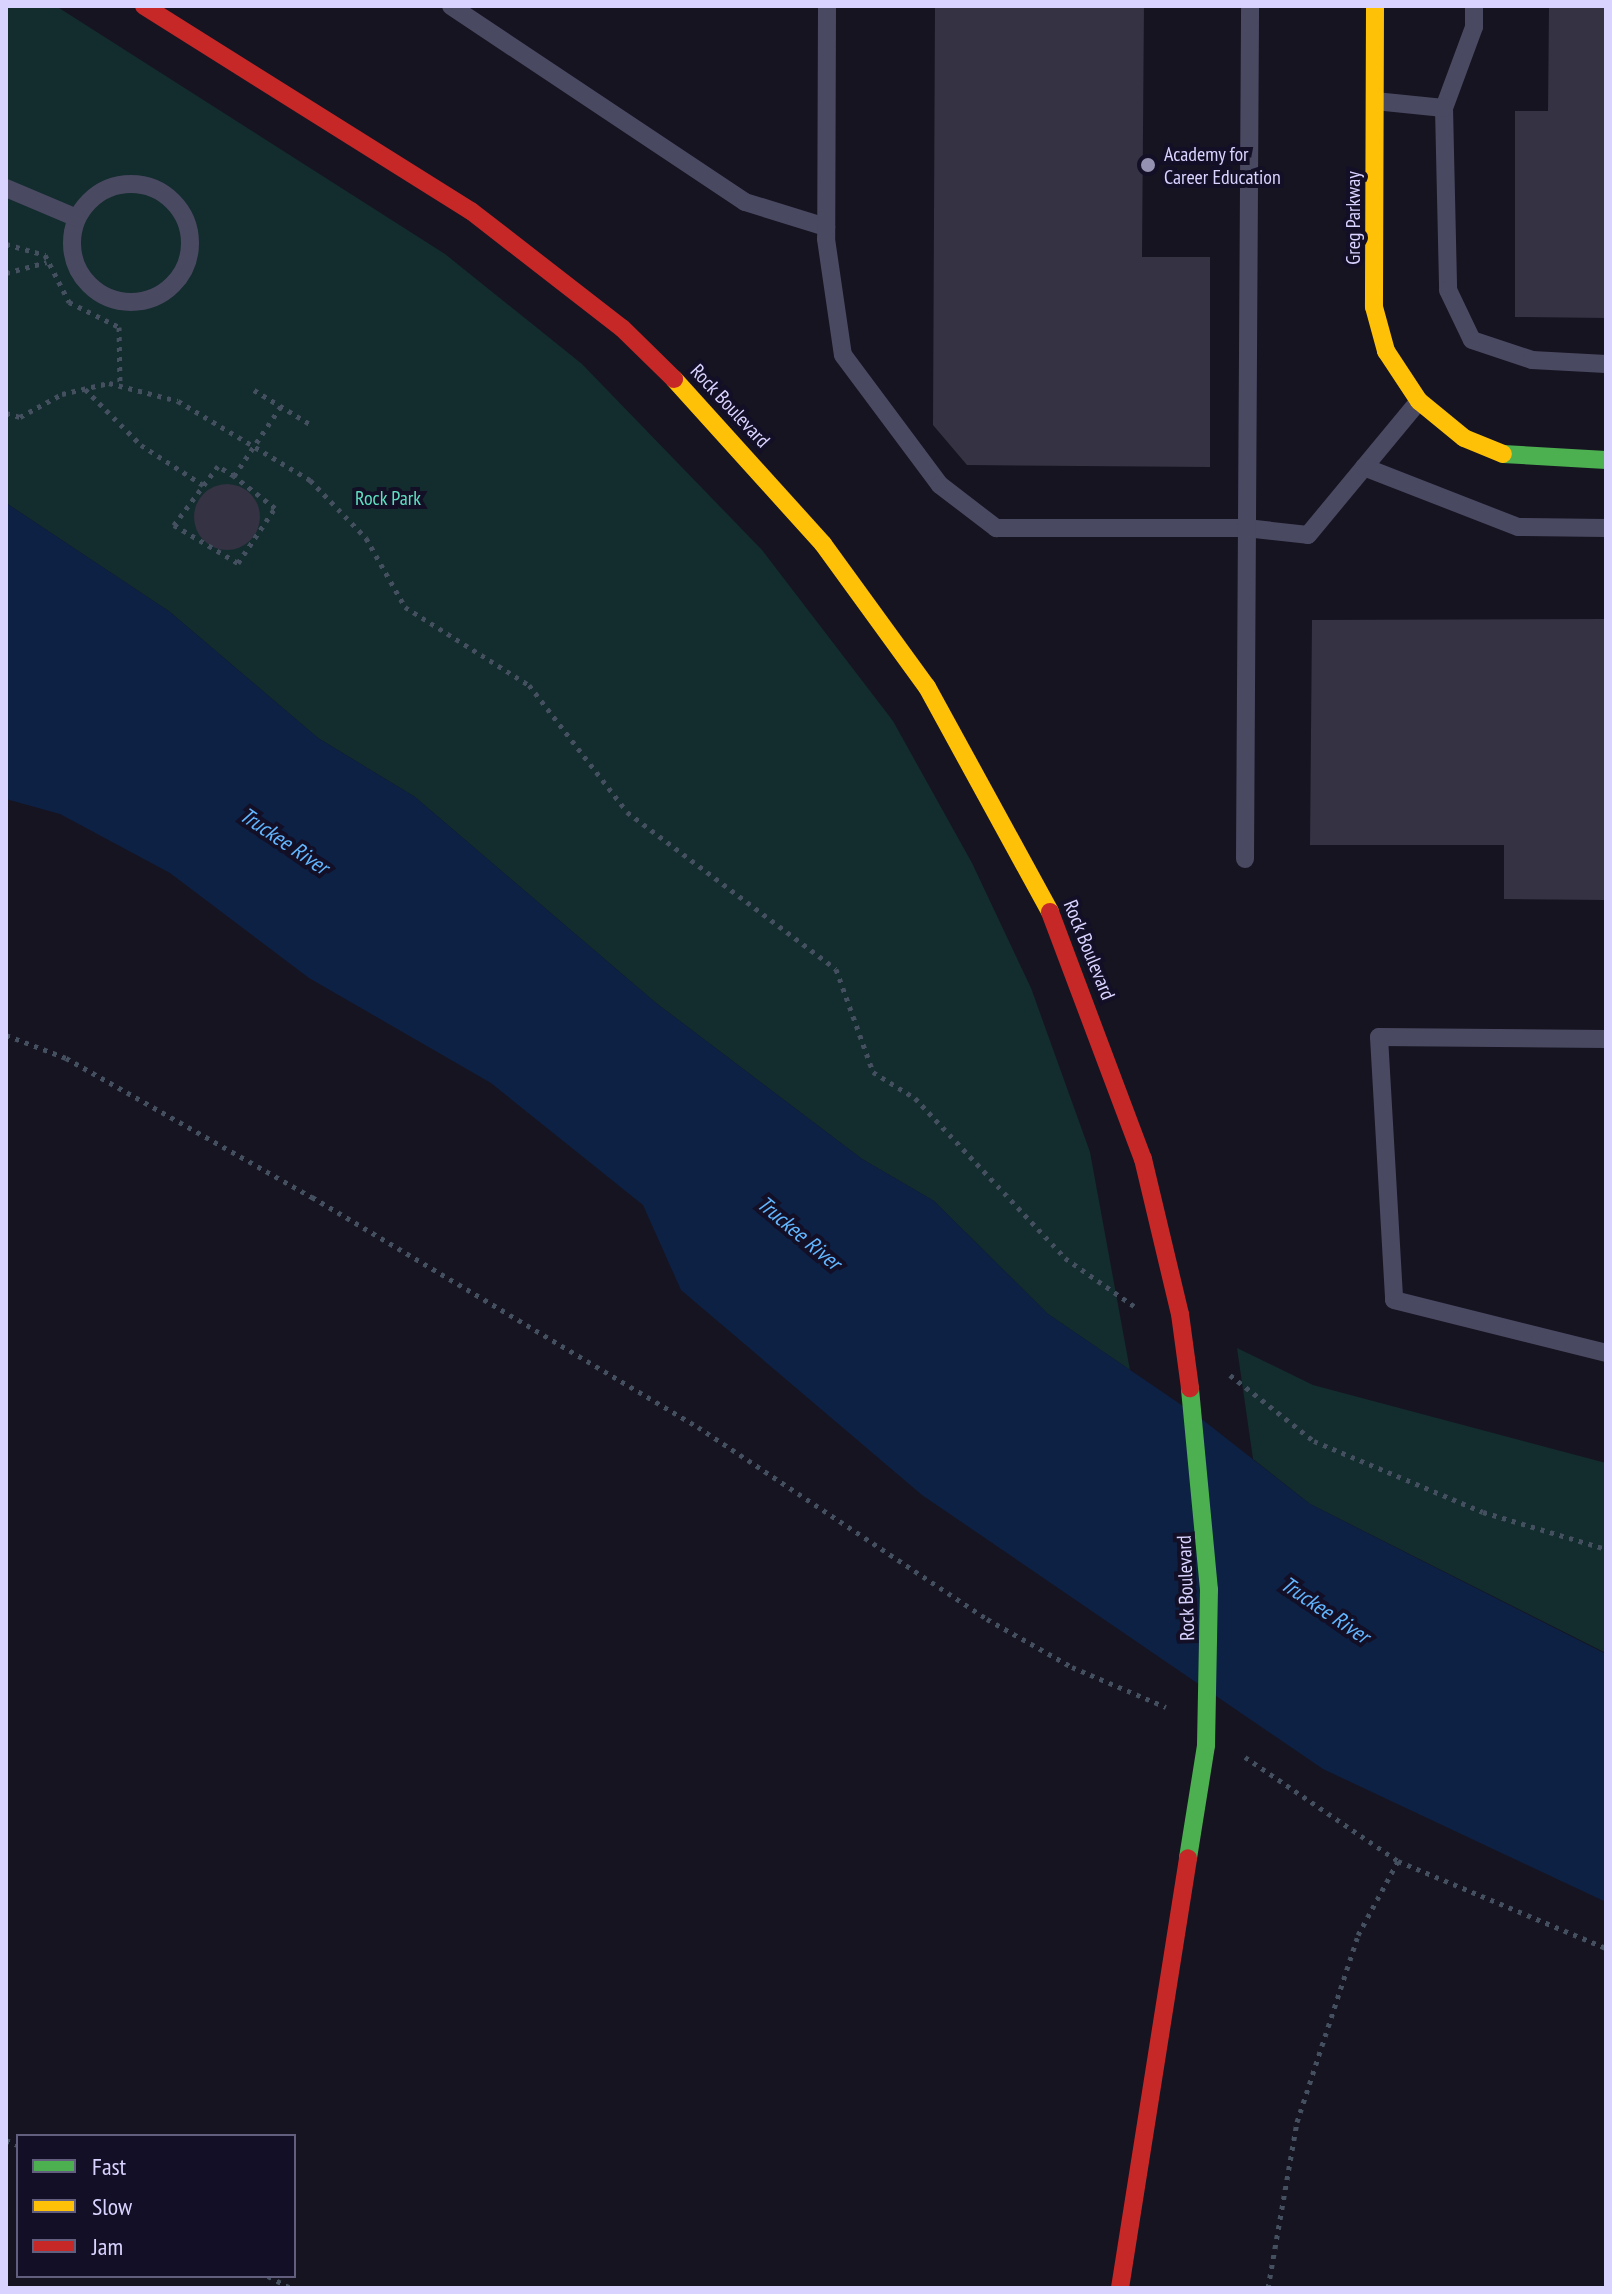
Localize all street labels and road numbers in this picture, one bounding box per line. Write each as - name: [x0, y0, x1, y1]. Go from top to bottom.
- street label: Greg Parkway: [1341, 171, 1365, 265]
- street label: Rock Boulevard: [685, 359, 775, 453]
- street label: Rock Boulevard: [1058, 896, 1120, 1004]
- street label: Rock Boulevard: [1172, 1535, 1200, 1641]

